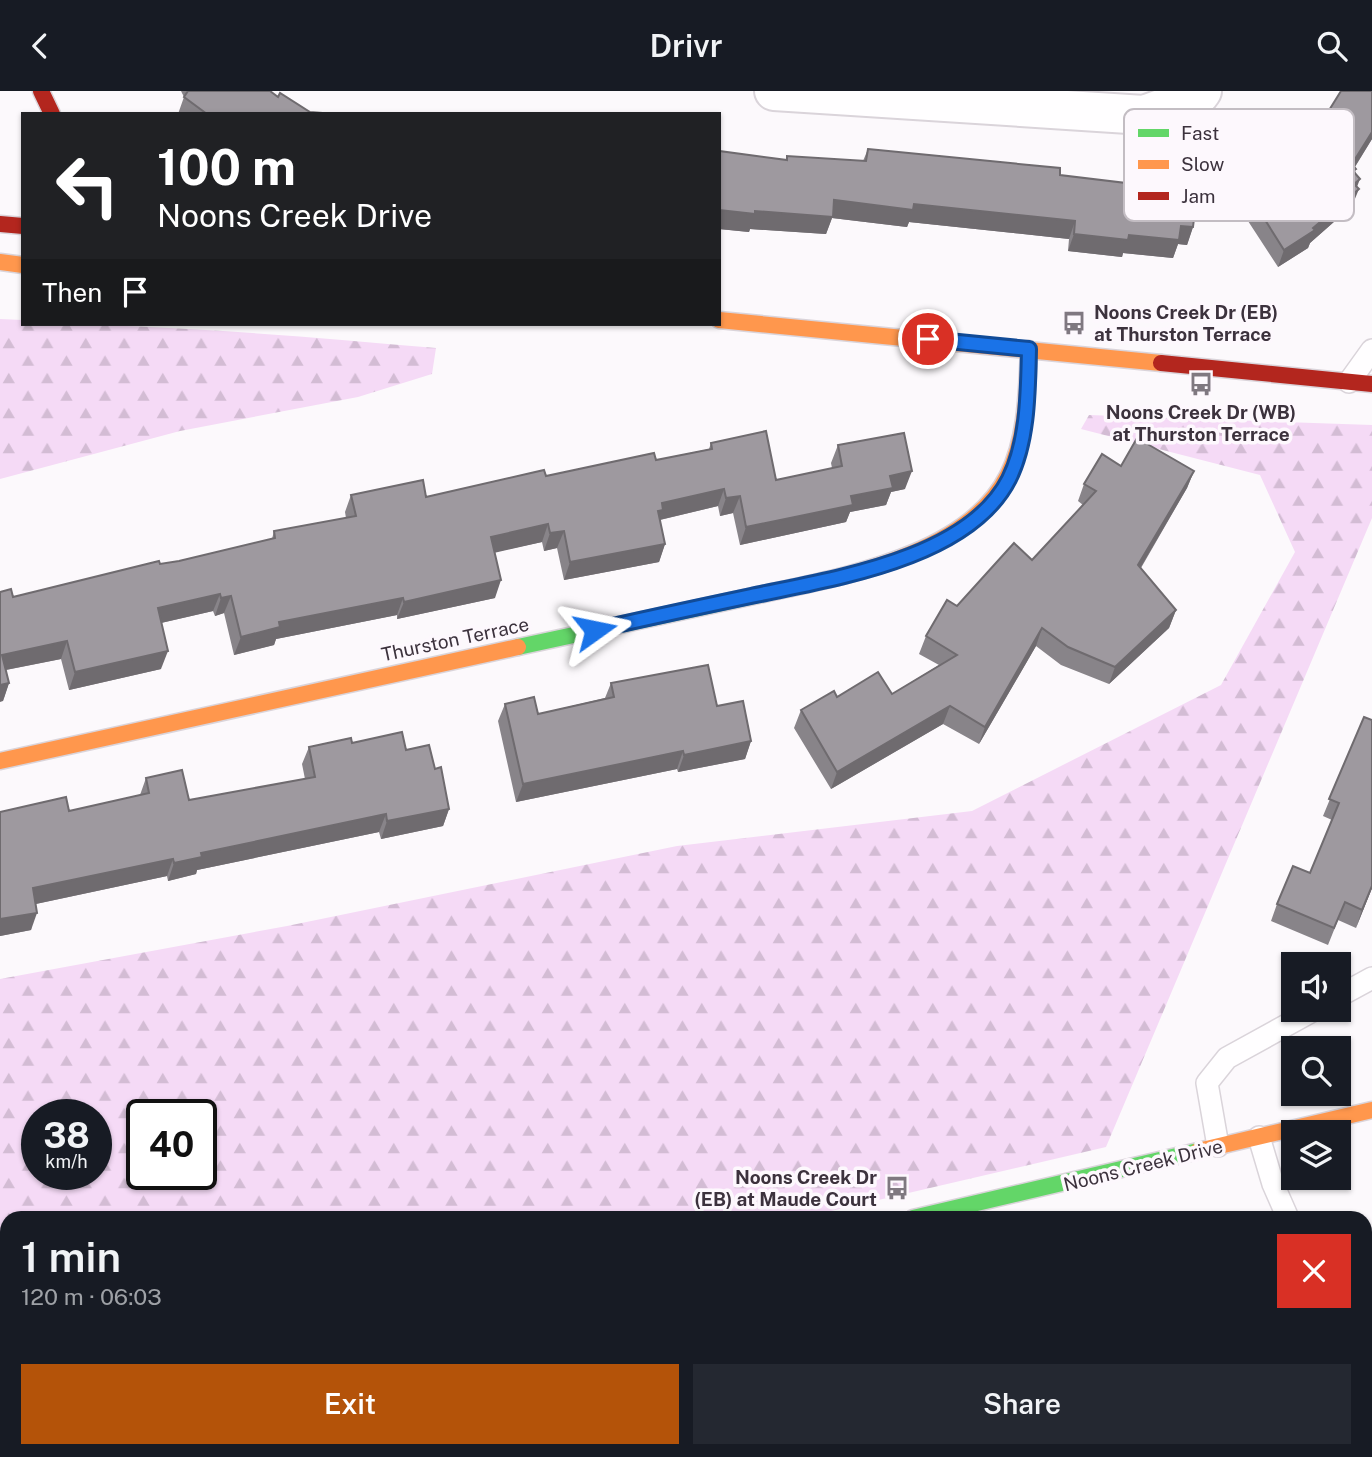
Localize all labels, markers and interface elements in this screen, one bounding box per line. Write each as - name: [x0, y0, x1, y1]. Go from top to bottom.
- icon: back: [21, 27, 59, 65]
- text: Drivr: [649, 27, 723, 64]
- icon: search: [1313, 27, 1351, 65]
- legend: [1124, 109, 1354, 221]
- text: Fast: [1181, 122, 1219, 144]
- text: 100 m: [157, 138, 296, 196]
- icon: left: [42, 140, 133, 231]
- text: Slow: [1181, 153, 1225, 175]
- text: Jam: [1181, 185, 1215, 207]
- text: Noons Creek Drive: [157, 197, 432, 234]
- icon: arrive: [116, 273, 154, 311]
- text: Then: [42, 277, 102, 308]
- place label: Noons Creek Dr (EB) at Thurston Terrace: [1094, 301, 1278, 345]
- pin: [898, 309, 958, 369]
- bus stop icon: Noons Creek Dr (EB) at Thurston Terrace: [1060, 309, 1088, 337]
- icon: arrive: [909, 320, 947, 358]
- bus stop icon: Noons Creek Dr (WB) at Thurston Terrace: [1187, 370, 1215, 398]
- place label: Noons Creek Dr (WB) at Thurston Terrace: [1106, 401, 1296, 445]
- position arrow: [558, 593, 632, 667]
- street label: Thurston Terrace: [379, 613, 531, 665]
- map controls: [1281, 952, 1351, 1190]
- button: sound: [1281, 952, 1351, 1022]
- button: search: [1281, 1036, 1351, 1106]
- speed limit sign: 40: [126, 1099, 217, 1190]
- text: 38: [43, 1115, 90, 1156]
- button: layers: [1281, 1120, 1351, 1190]
- street label: Noons Creek Drive: [1061, 1135, 1225, 1195]
- text: km/h: [45, 1151, 88, 1172]
- place label: Noons Creek Dr (EB) at Maude Court: [695, 1166, 877, 1210]
- bus stop icon: Noons Creek Dr (EB) at Maude Court: [883, 1174, 911, 1202]
- text: 1 min: [21, 1232, 121, 1281]
- button: close: [1277, 1234, 1351, 1308]
- text: 120 m · 06:03: [21, 1283, 162, 1310]
- button: Exit: [21, 1364, 679, 1444]
- button: Share: [693, 1364, 1351, 1444]

